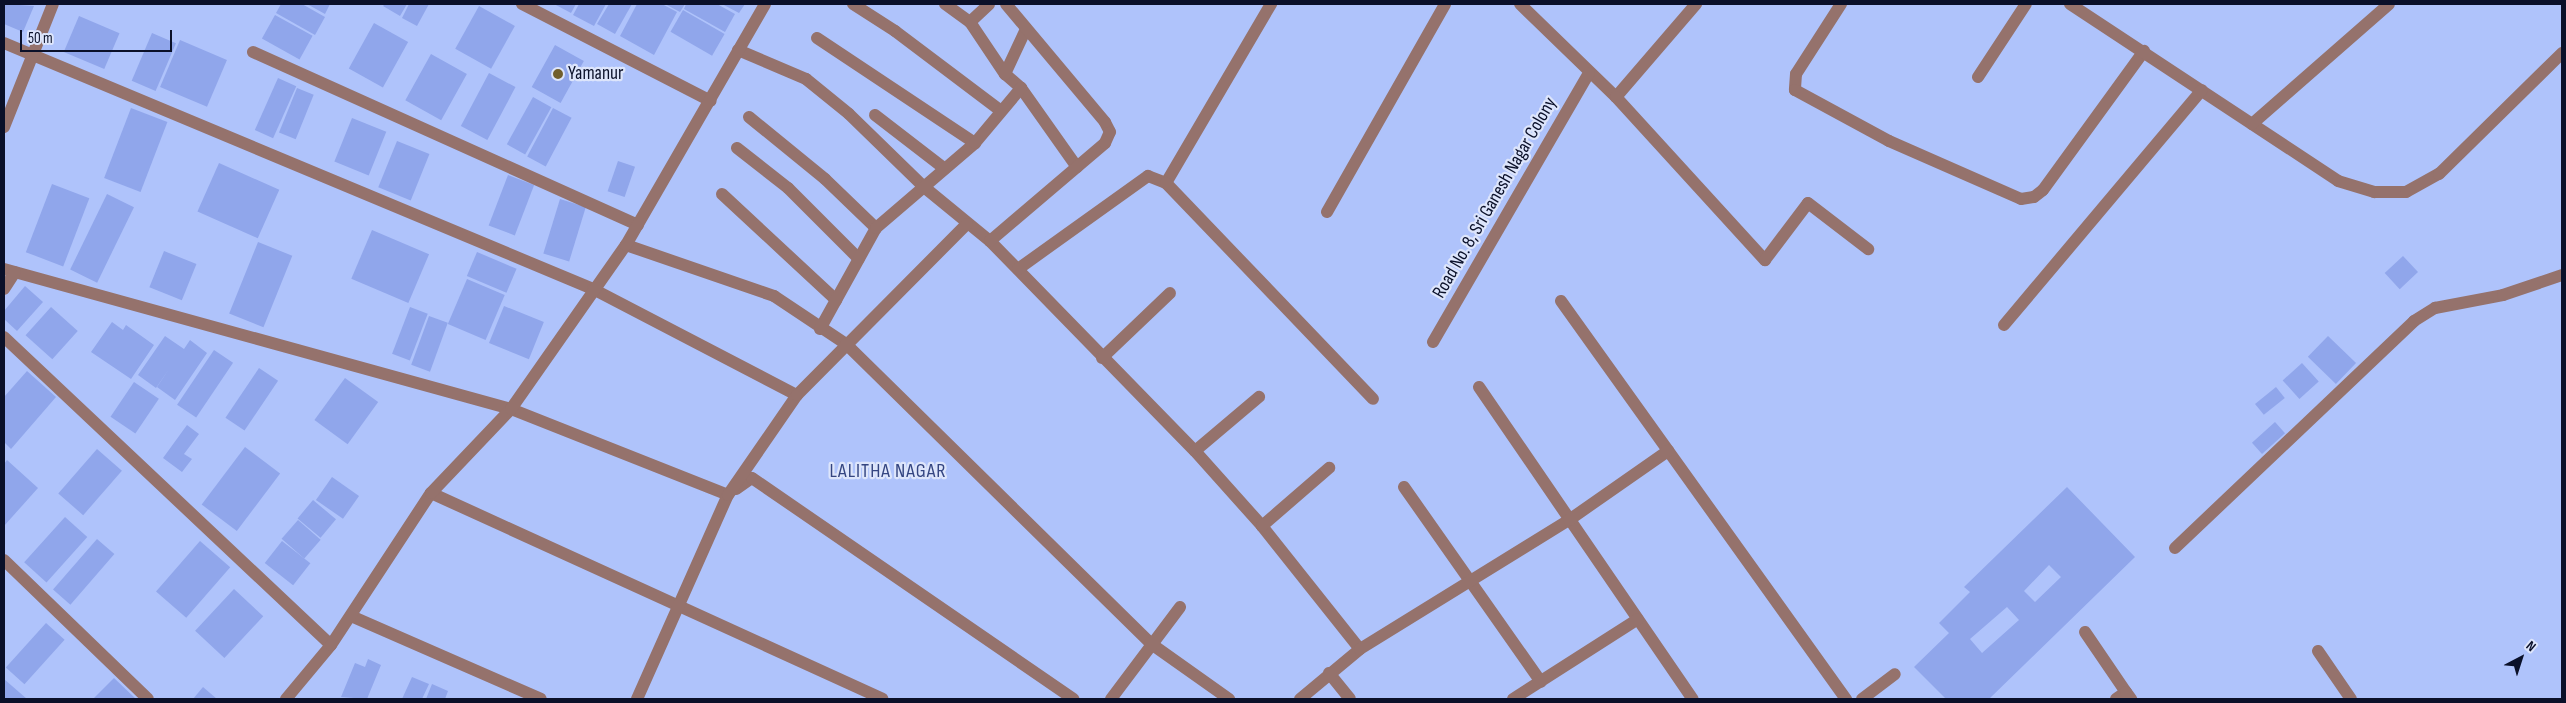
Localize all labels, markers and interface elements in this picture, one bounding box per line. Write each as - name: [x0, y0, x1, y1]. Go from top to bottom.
- scale bar: [22, 20, 175, 52]
- text: 50 m: [28, 29, 53, 48]
- place label: Yamanur: [568, 63, 623, 85]
- marker: Yamanur: [552, 68, 564, 80]
- street label: Road No. 8, Sri Ganesh Nagar Colony: [1428, 94, 1562, 302]
- district label: LALITHA NAGAR: [828, 459, 948, 483]
- north arrow: [2496, 633, 2546, 683]
- text: N: [2523, 637, 2539, 655]

